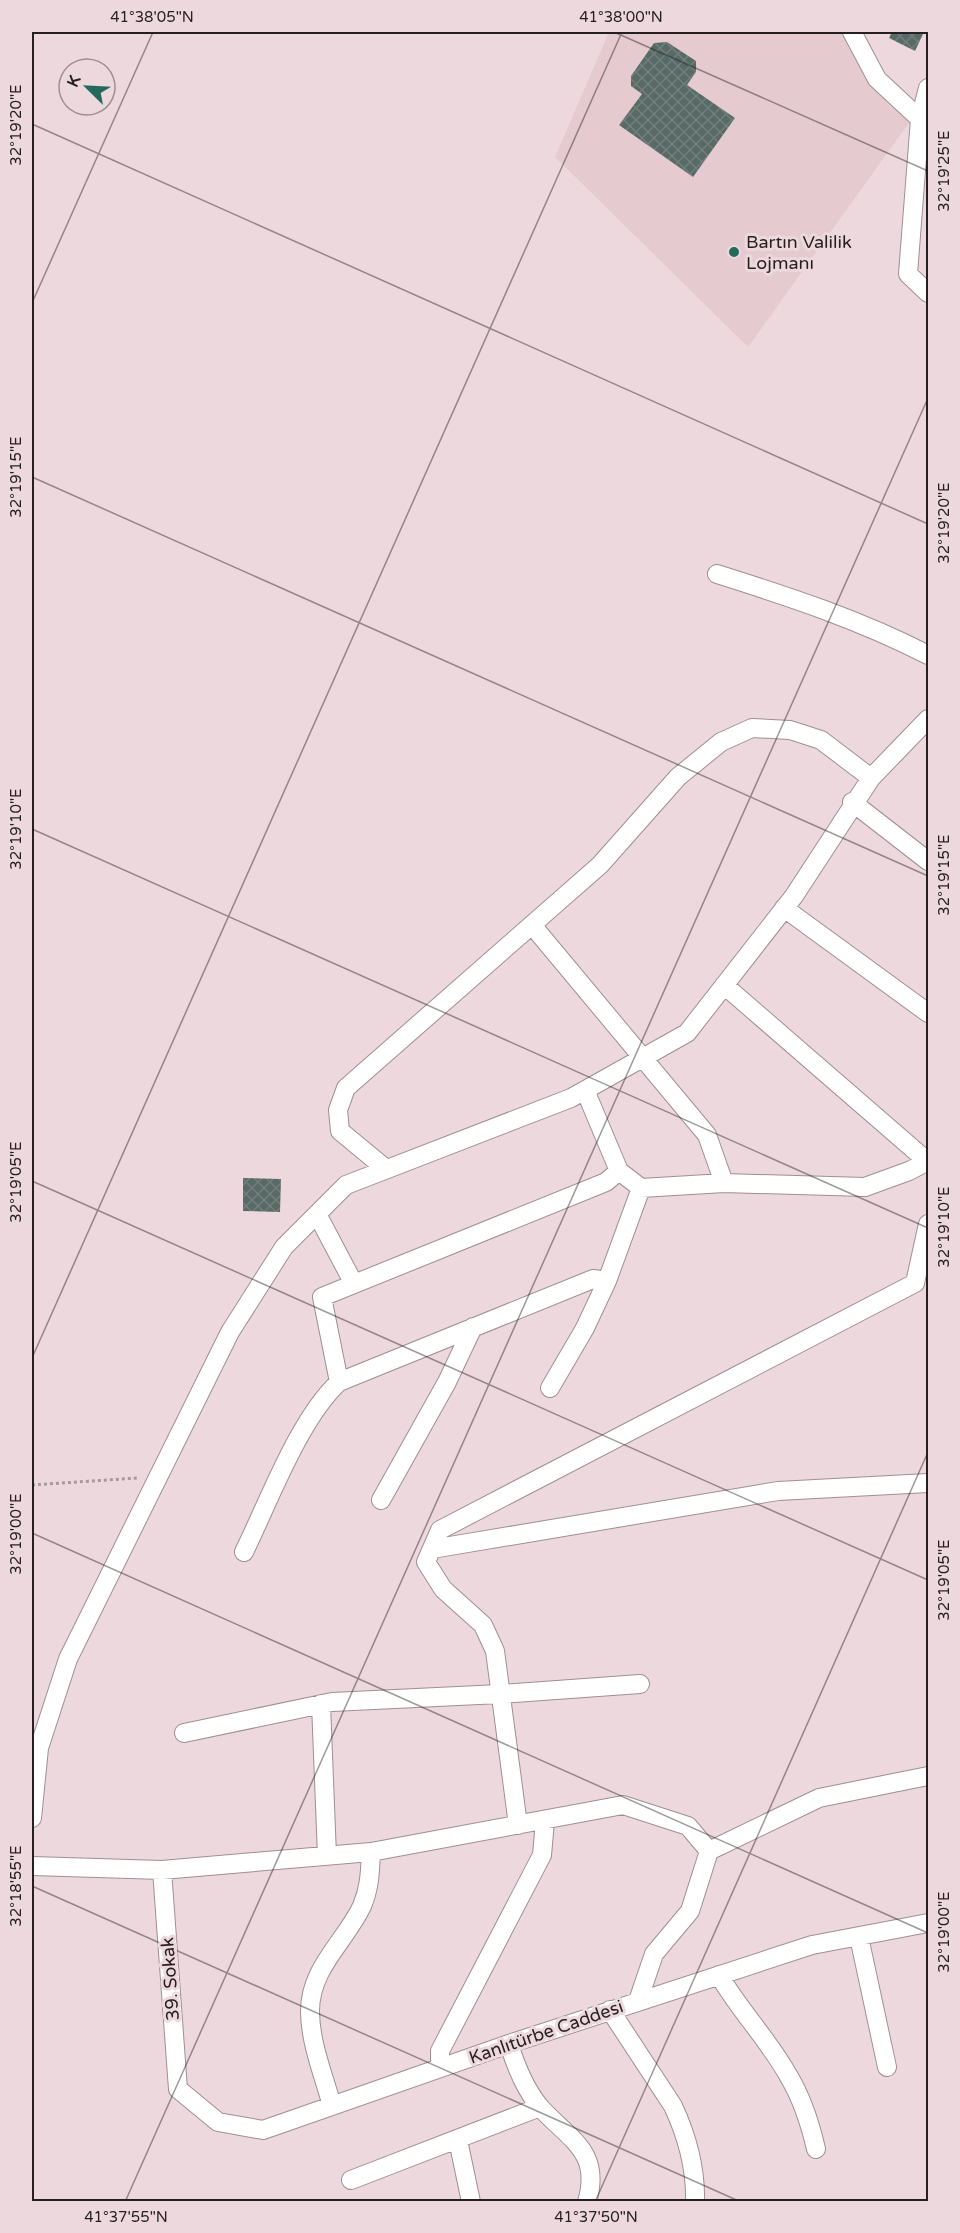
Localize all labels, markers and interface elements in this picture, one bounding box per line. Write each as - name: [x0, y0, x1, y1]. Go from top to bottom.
- text: 41°38'05"N: [110, 8, 194, 26]
- text: 41°38'00"N: [579, 8, 663, 26]
- north arrow: [57, 57, 117, 117]
- text: K: [63, 72, 86, 90]
- text: 32°19'20"E: [7, 84, 25, 166]
- text: 32°19'25"E: [935, 130, 953, 212]
- place label: Bartın Valilik Lojmanı: [746, 231, 852, 274]
- marker: Bartın Valilik Lojmanı: [727, 245, 741, 259]
- text: 32°19'15"E: [7, 436, 25, 518]
- text: 32°19'20"E: [935, 482, 953, 564]
- text: 32°19'10"E: [7, 788, 25, 870]
- text: 32°19'15"E: [935, 834, 953, 916]
- text: 32°19'05"E: [7, 1141, 25, 1223]
- text: 32°19'10"E: [935, 1186, 953, 1268]
- text: 32°19'00"E: [7, 1493, 25, 1575]
- text: 32°19'05"E: [935, 1539, 953, 1621]
- text: 32°18'55"E: [7, 1845, 25, 1927]
- text: 32°19'00"E: [935, 1891, 953, 1973]
- street label: 39. Sokak: [156, 1936, 184, 2021]
- street label: Kanlıtürbe Caddesi: [466, 1995, 626, 2069]
- text: 41°37'55"N: [84, 2208, 168, 2226]
- text: 41°37'50"N: [554, 2208, 638, 2226]

